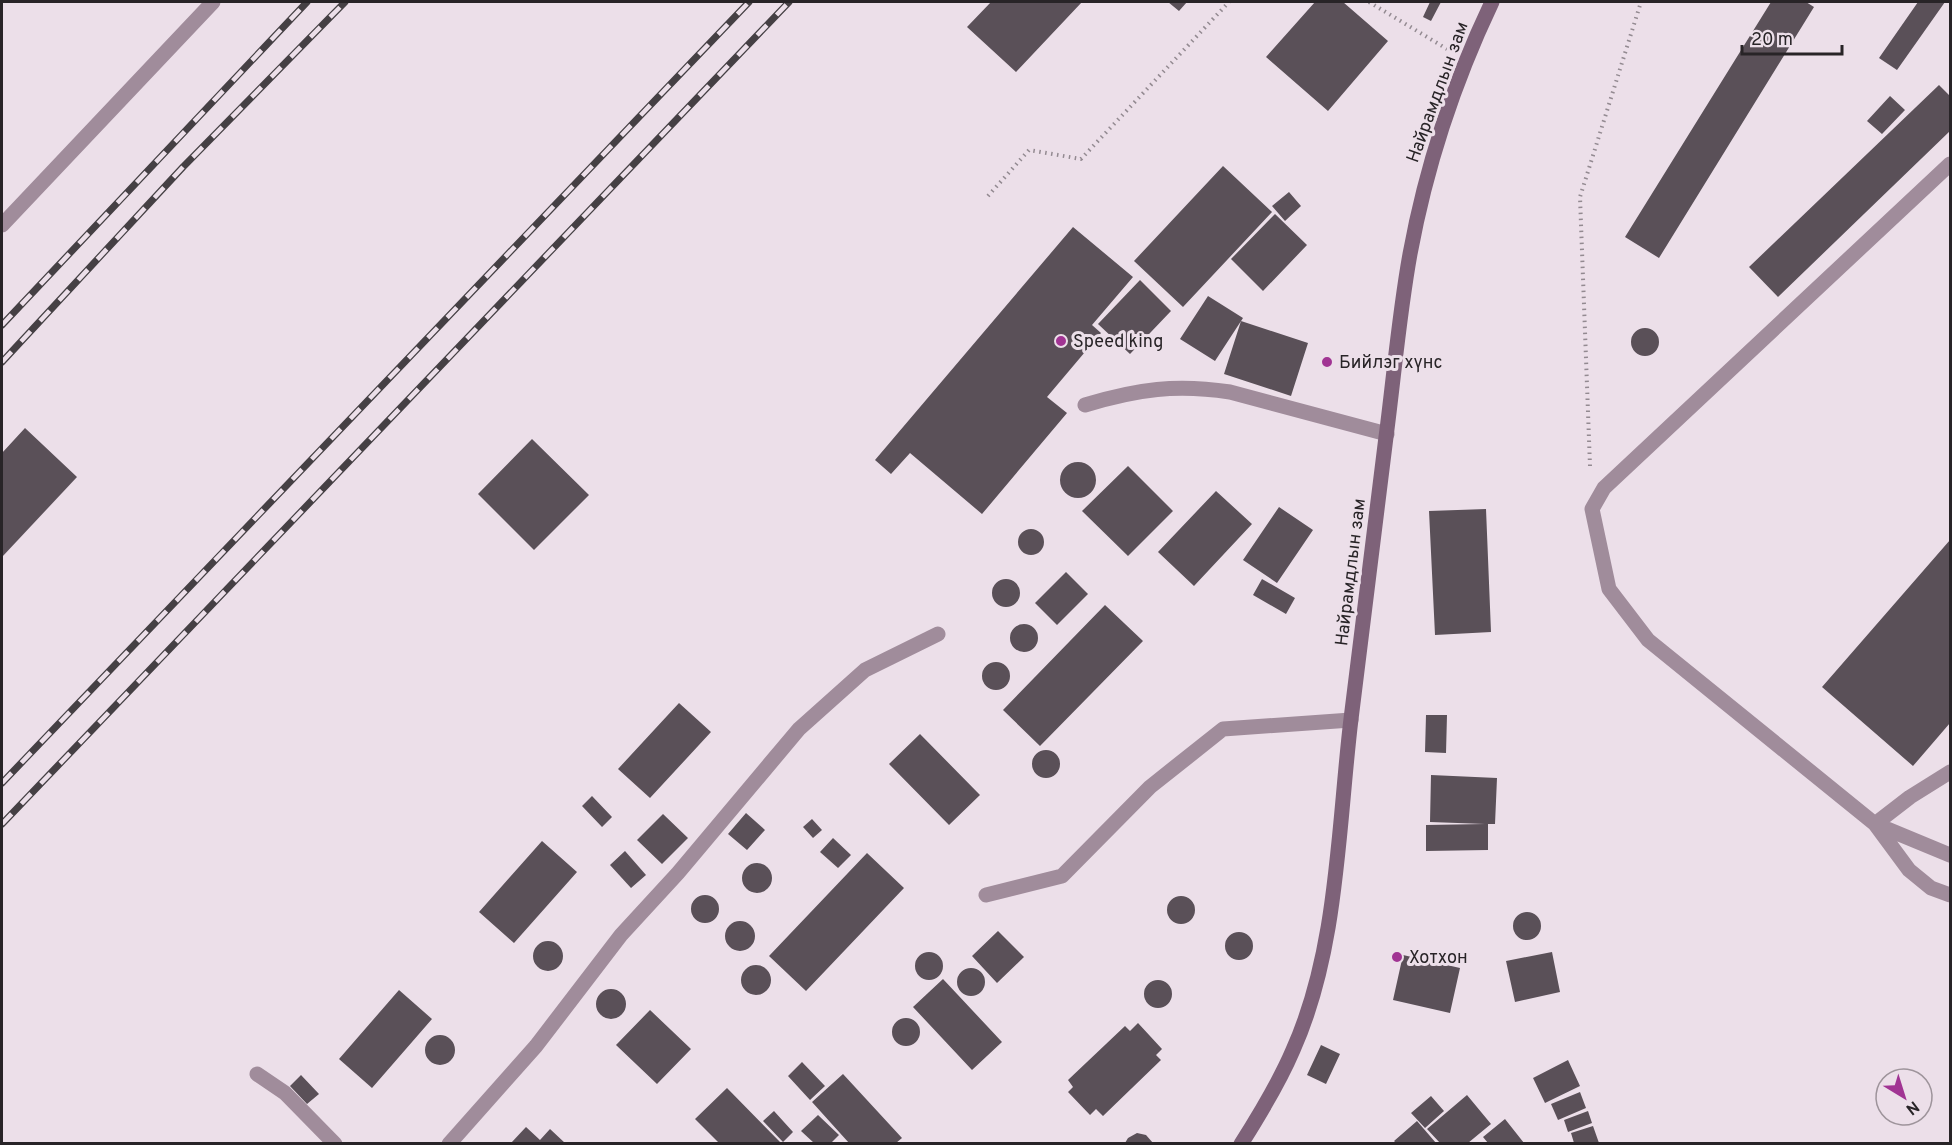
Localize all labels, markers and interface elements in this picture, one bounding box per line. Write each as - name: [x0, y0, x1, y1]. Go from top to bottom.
- scale bar: [1742, 18, 1842, 56]
- street label: Найрамдлын зам: [1402, 19, 1475, 166]
- text: 20 m: [1751, 29, 1793, 52]
- place label: Speed king: [1073, 331, 1163, 354]
- marker: Speed king: [1054, 334, 1068, 348]
- place label: Бийлэг хүнс: [1339, 352, 1443, 375]
- marker: Бийлэг хүнс: [1320, 355, 1334, 369]
- street label: Найрамдлын зам: [1331, 497, 1372, 647]
- place label: Хотхон: [1409, 947, 1468, 970]
- marker: Хотхон: [1390, 950, 1404, 964]
- north arrow: [1874, 1067, 1934, 1127]
- text: N: [1901, 1096, 1923, 1119]

